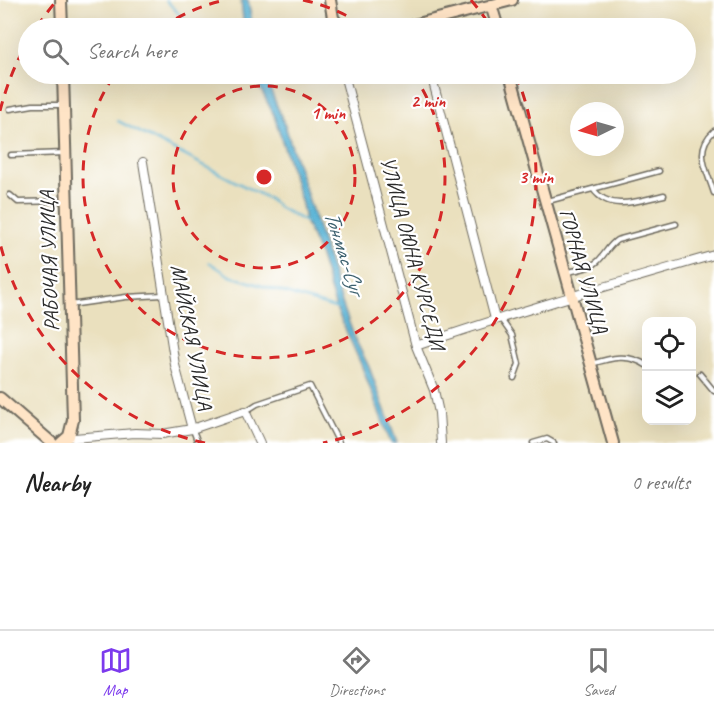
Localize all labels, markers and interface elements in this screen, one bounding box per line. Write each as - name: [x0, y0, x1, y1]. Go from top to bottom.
- search box: [18, 18, 696, 84]
- icon: search: [39, 35, 72, 68]
- text: Search here: [87, 37, 177, 65]
- text: 2 min: [411, 90, 446, 112]
- text: 1 min: [311, 102, 346, 124]
- north arrow: [570, 102, 624, 156]
- street label: УЛИЦА ОЮНА КУРСЕДИ: [375, 154, 452, 356]
- text: 3 min: [519, 166, 554, 188]
- centre of rings: [254, 167, 274, 187]
- street label: РАБОЧАЯ УЛИЦА: [34, 189, 64, 332]
- street label: ГОРНАЯ УЛИЦА: [554, 206, 614, 337]
- water label: Тонмас-Суг: [317, 207, 372, 302]
- street label: МАЙСКАЯ УЛИЦА: [165, 262, 219, 412]
- map controls: [642, 317, 696, 425]
- button: locate: [642, 317, 696, 371]
- button: layers: [642, 371, 696, 425]
- text: Nearby: [24, 466, 89, 499]
- text: 0 results: [631, 470, 690, 495]
- tab: Map: [99, 644, 132, 700]
- tab: Directions: [329, 644, 385, 700]
- tab: Saved: [582, 644, 615, 700]

